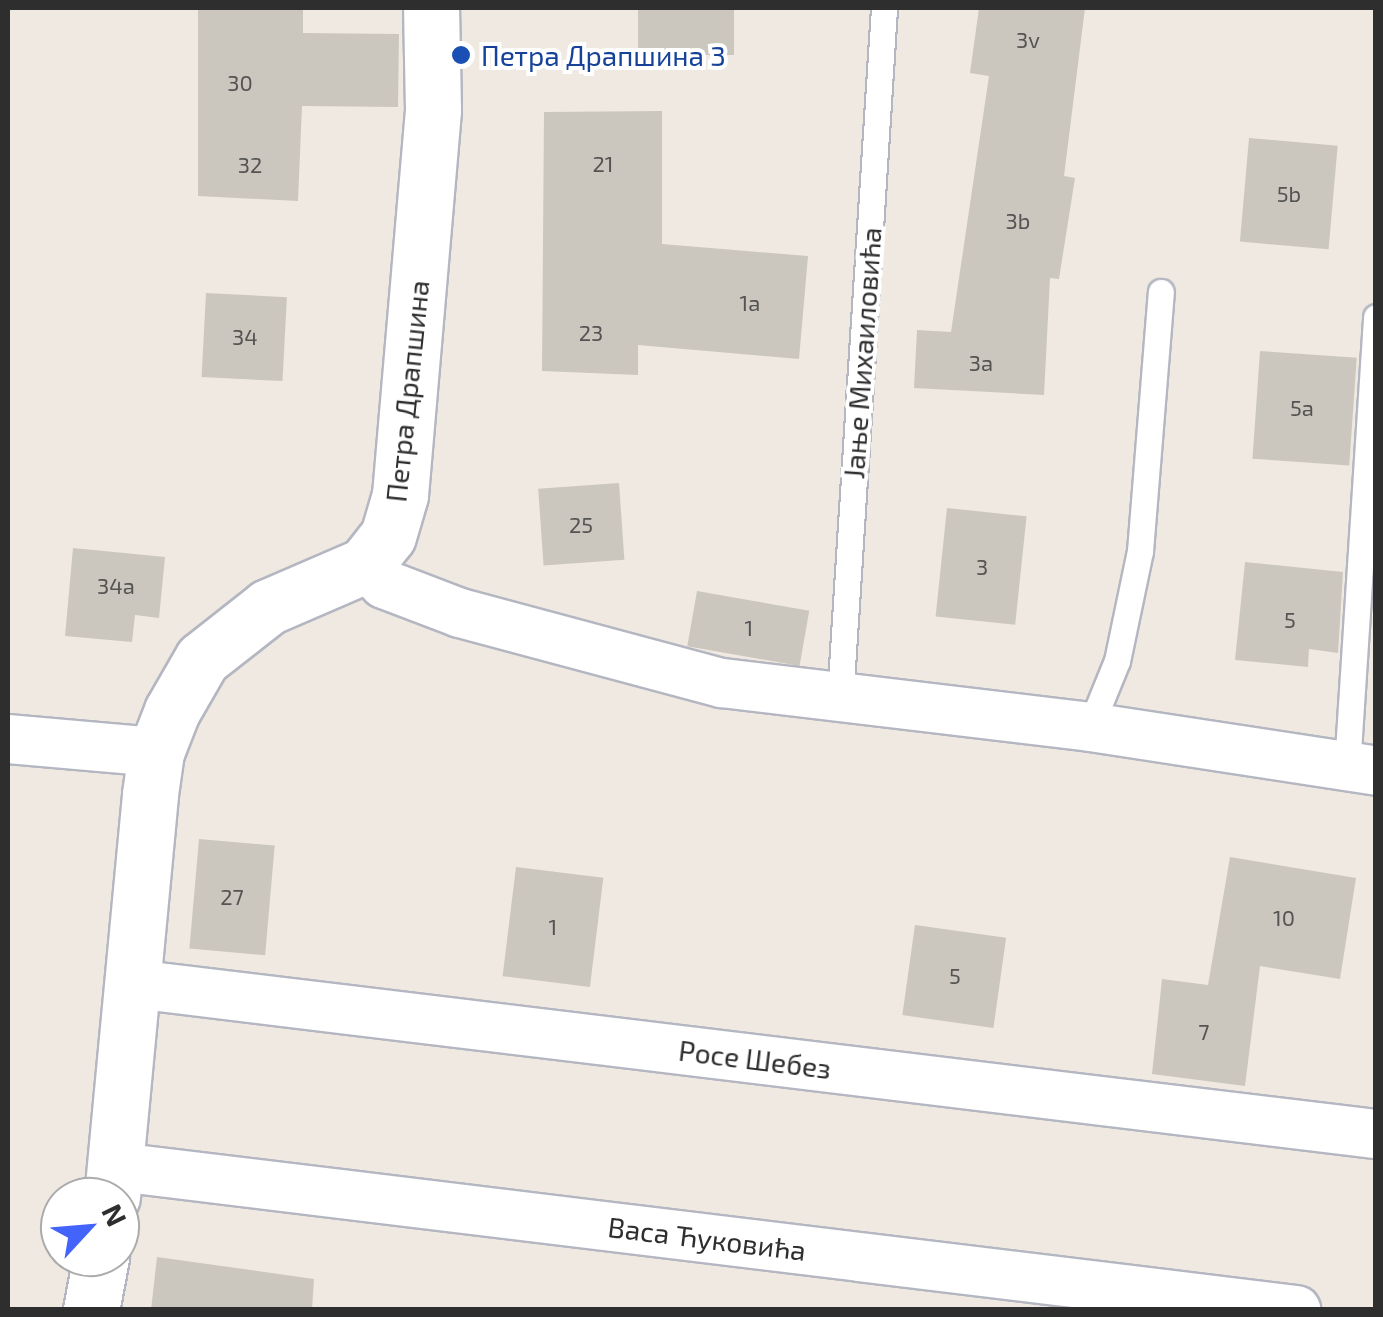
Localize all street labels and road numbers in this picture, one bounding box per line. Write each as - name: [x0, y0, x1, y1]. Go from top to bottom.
- street label: Јање Михаиловића: [836, 226, 888, 480]
- street label: Петра Драпшина: [379, 278, 435, 504]
- street label: Росе Шебез: [677, 1033, 833, 1085]
- street label: Васа Ћуковића: [606, 1209, 808, 1267]

